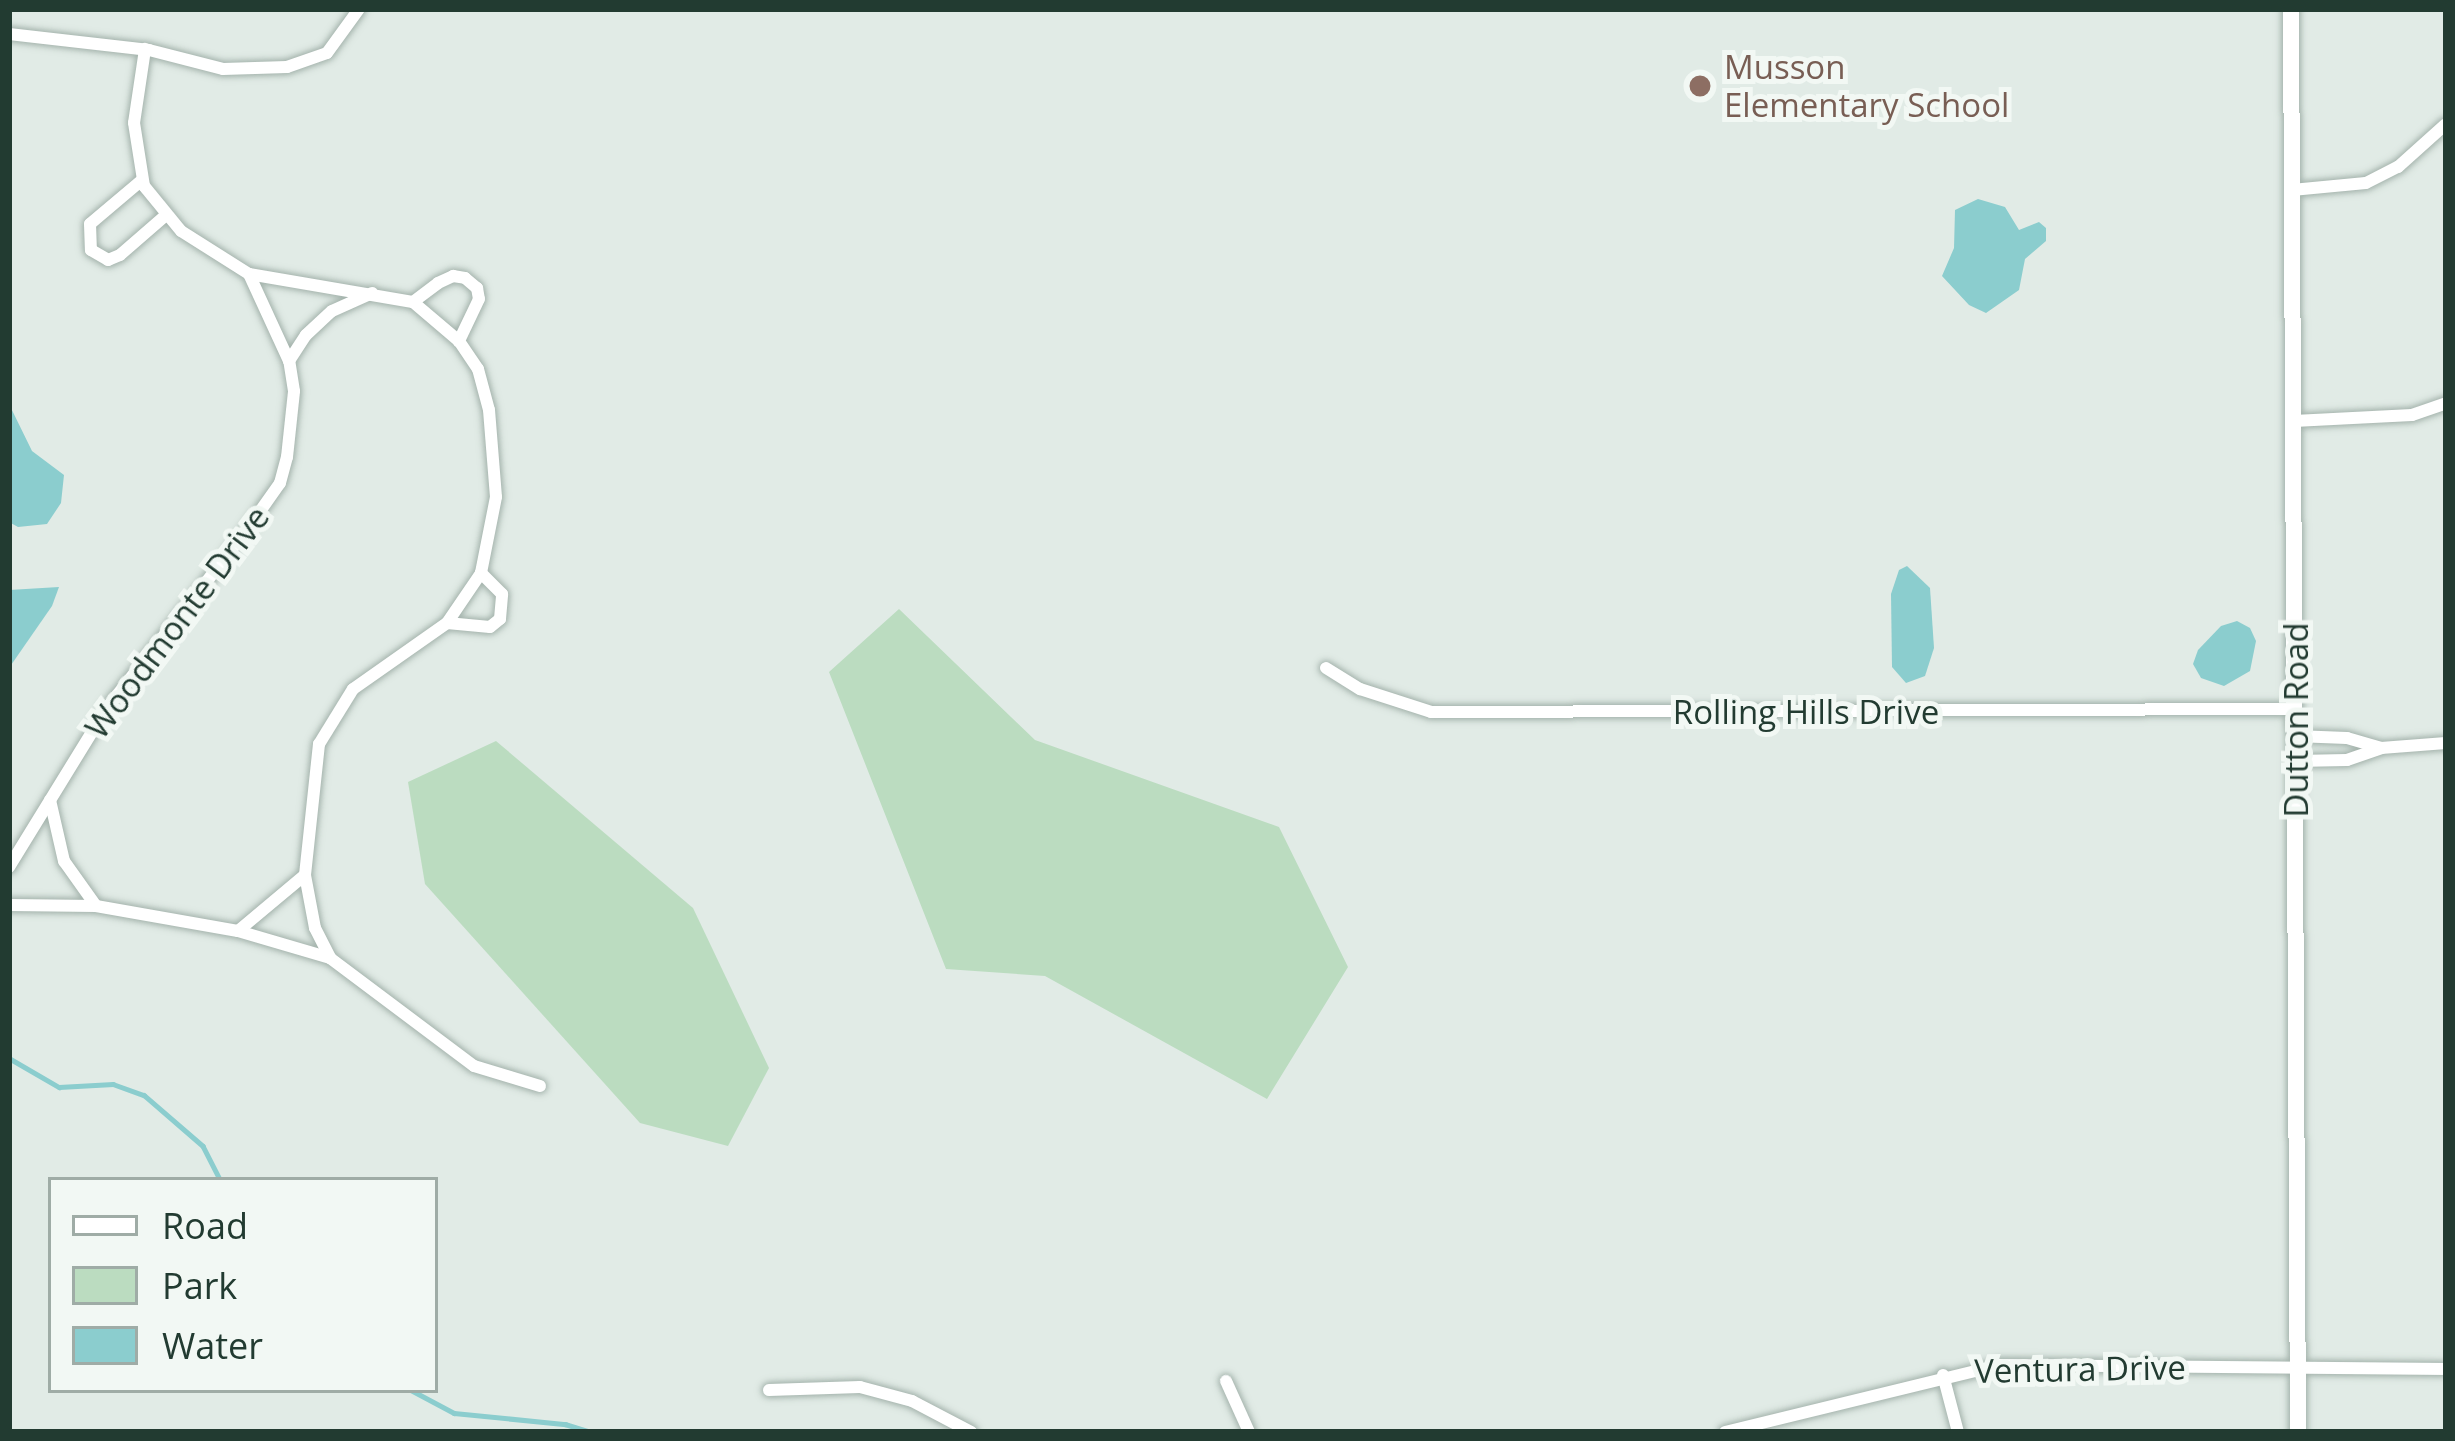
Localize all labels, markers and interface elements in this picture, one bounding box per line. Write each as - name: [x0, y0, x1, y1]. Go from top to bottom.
- place label: Musson Elementary School: [1724, 47, 2009, 125]
- marker: Musson Elementary School: [1687, 73, 1713, 99]
- street label: Woodmonte Drive: [77, 498, 277, 746]
- street label: Dutton Road: [2276, 622, 2316, 818]
- street label: Rolling Hills Drive: [1673, 692, 1939, 732]
- legend: [48, 1177, 438, 1393]
- text: Road: [162, 1201, 248, 1250]
- text: Park: [162, 1261, 237, 1310]
- text: Water: [162, 1321, 263, 1370]
- street label: Ventura Drive: [1974, 1347, 2186, 1391]

